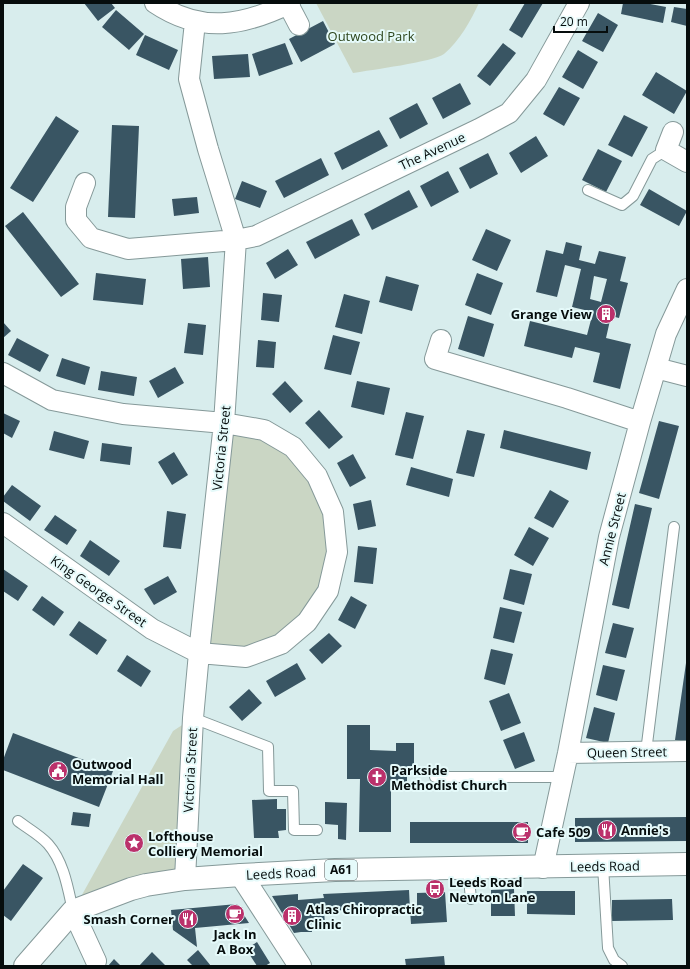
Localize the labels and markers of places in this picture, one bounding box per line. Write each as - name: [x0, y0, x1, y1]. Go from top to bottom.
- building icon: Grange View: [595, 303, 617, 325]
- place label: Grange View: [511, 305, 592, 323]
- place label: Outwood Memorial Hall: [72, 755, 164, 788]
- public building icon: Outwood Memorial Hall: [47, 760, 69, 782]
- place label: Parkside Methodist Church: [391, 761, 507, 794]
- church icon: Parkside Methodist Church: [366, 766, 388, 788]
- restaurant icon: Annie's: [596, 819, 618, 841]
- cafe icon: Cafe 509: [511, 821, 533, 843]
- place label: Annie's: [621, 821, 669, 839]
- place label: Cafe 509: [536, 823, 591, 841]
- place label: Lofthouse Colliery Memorial: [148, 827, 263, 860]
- place icon: Lofthouse Colliery Memorial: [123, 832, 145, 854]
- place label: Leeds Road Newton Lane: [449, 873, 536, 906]
- bus stop icon: Leeds Road Newton Lane: [424, 878, 446, 900]
- place label: Atlas Chiropractic Clinic: [306, 900, 422, 933]
- cafe icon: Jack In A Box: [224, 903, 246, 925]
- building icon: Atlas Chiropractic Clinic: [281, 905, 303, 927]
- restaurant icon: Smash Corner: [177, 908, 199, 930]
- place label: Smash Corner: [83, 910, 174, 928]
- place label: Jack In A Box: [212, 925, 257, 958]

